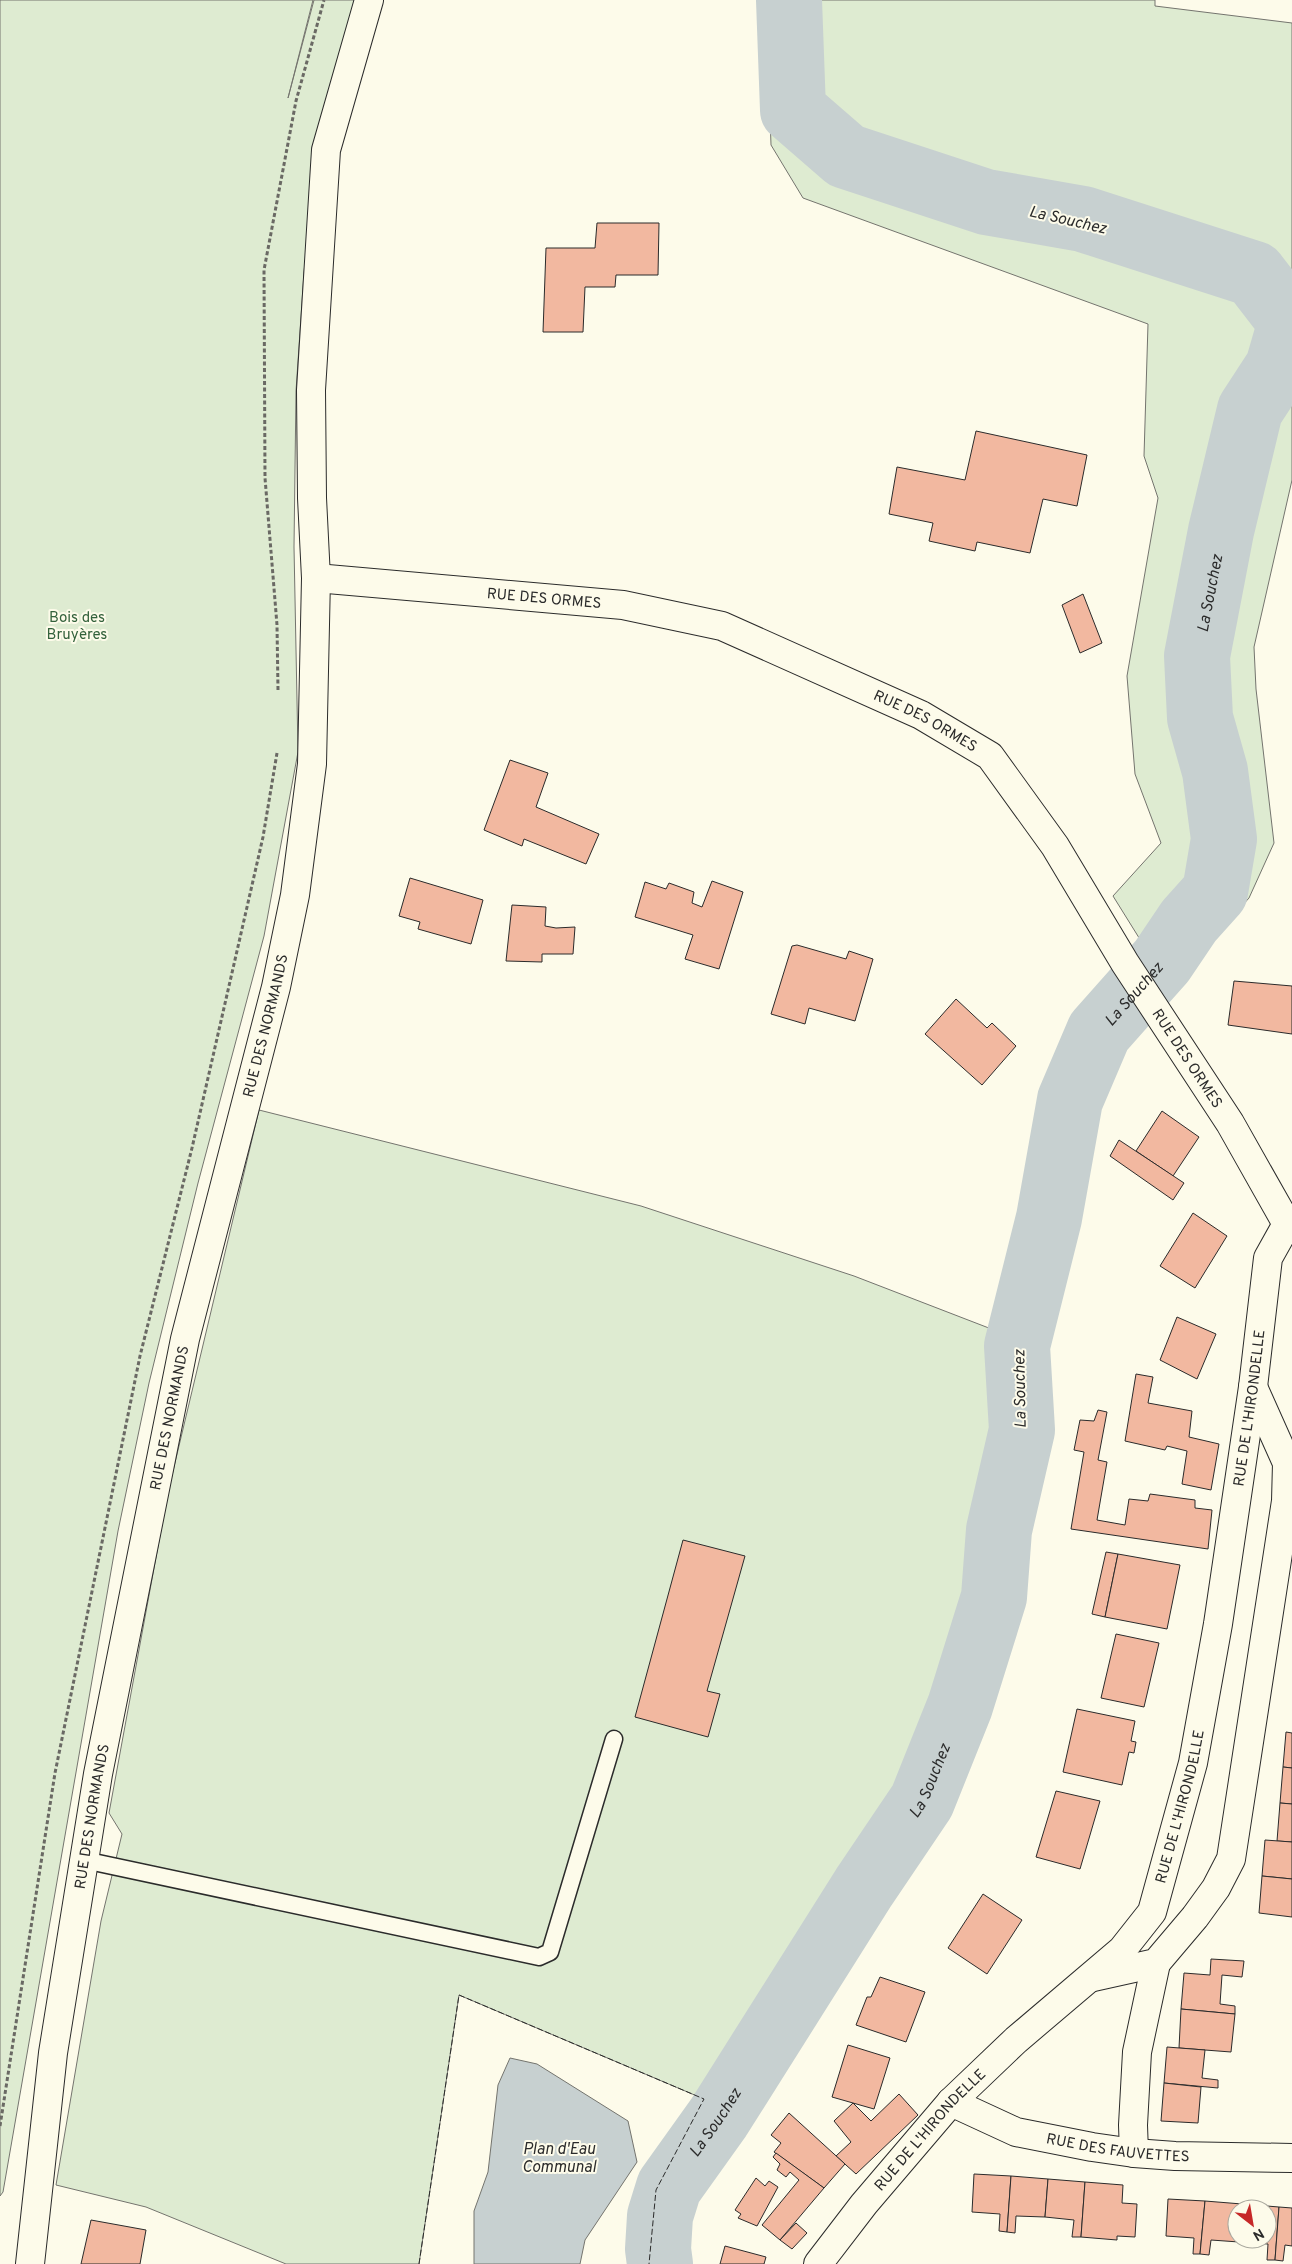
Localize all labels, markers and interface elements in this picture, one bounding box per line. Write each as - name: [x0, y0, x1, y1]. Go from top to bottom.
- water label: La Souchez: [1027, 202, 1109, 240]
- water label: La Souchez: [1194, 552, 1229, 634]
- street label: RUE DES ORMES: [486, 585, 602, 614]
- park label: Bois des Bruyères: [47, 609, 107, 645]
- street label: RUE DES ORMES: [870, 687, 980, 757]
- street label: RUE DES NORMANDS: [240, 953, 294, 1100]
- water label: La Souchez: [1101, 958, 1169, 1031]
- street label: RUE DES ORMES: [1147, 1006, 1226, 1112]
- street label: RUE DE L'HIRONDELLE: [1230, 1329, 1271, 1488]
- street label: RUE DES NORMANDS: [147, 1344, 194, 1492]
- water label: La Souchez: [1010, 1348, 1032, 1429]
- street label: RUE DE L'HIRONDELLE: [1152, 1729, 1210, 1886]
- water label: La Souchez: [905, 1740, 956, 1822]
- street label: RUE DES NORMANDS: [72, 1742, 115, 1891]
- street label: RUE DE L'HIRONDELLE: [871, 2066, 991, 2196]
- water label: La Souchez: [686, 2084, 747, 2161]
- street label: RUE DES FAUVETTES: [1044, 2130, 1190, 2167]
- water label: Plan d'Eau Communal: [522, 2140, 597, 2178]
- north arrow: [1227, 2199, 1277, 2249]
- text: N: [1249, 2224, 1267, 2244]

